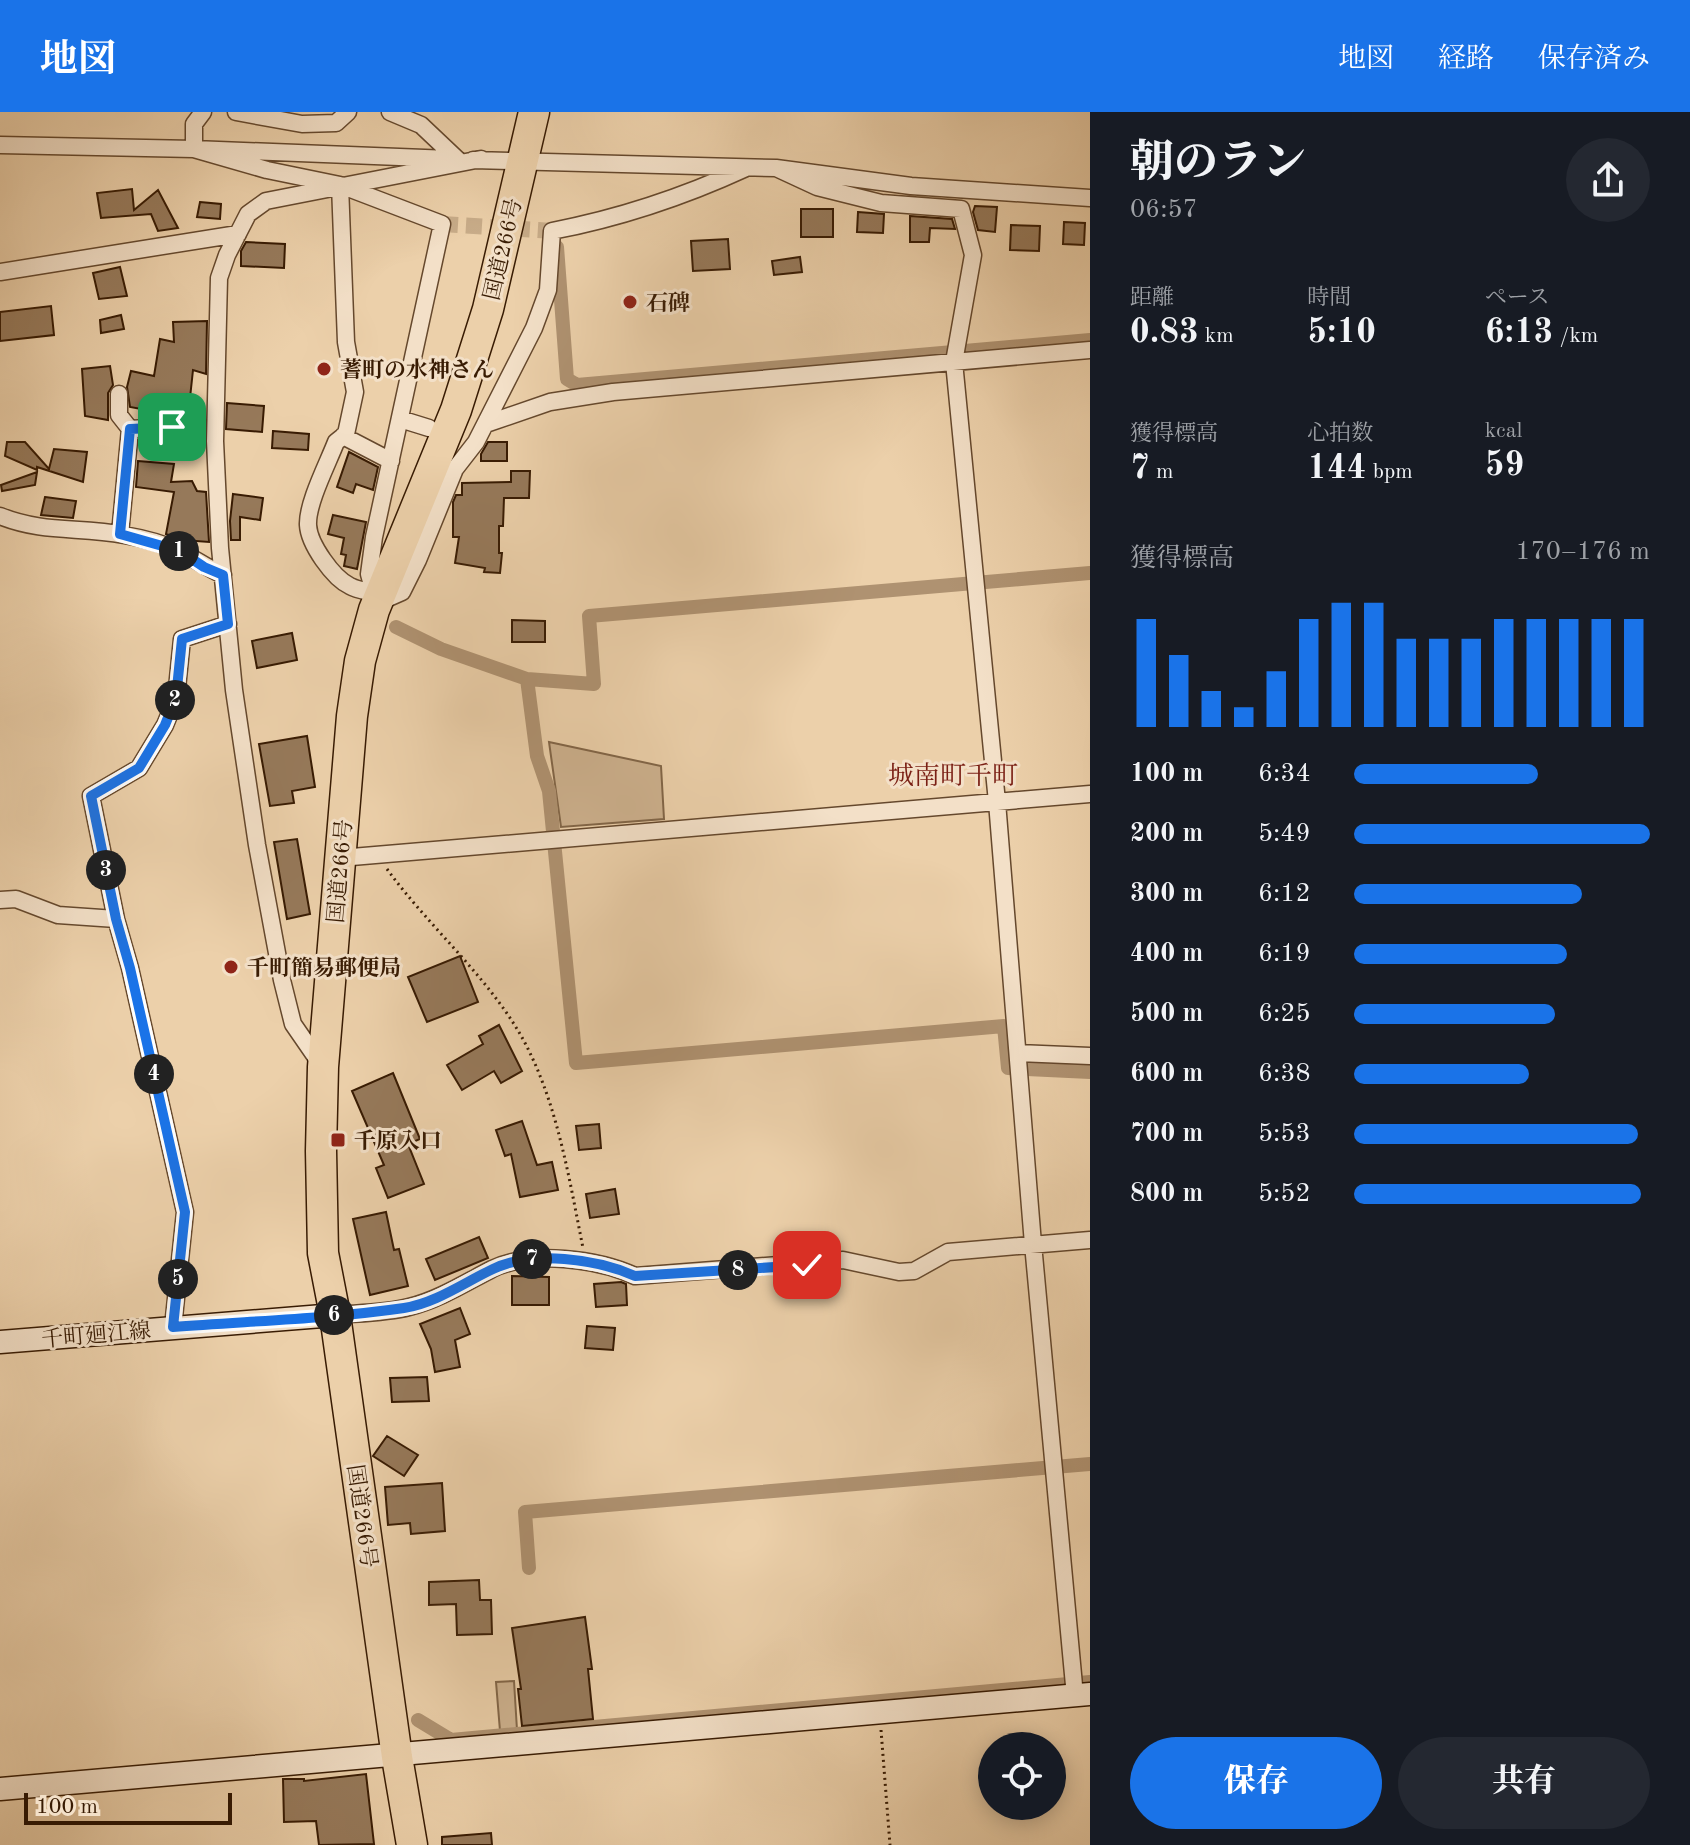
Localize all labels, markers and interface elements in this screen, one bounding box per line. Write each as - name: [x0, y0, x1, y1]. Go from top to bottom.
- text: 地図: [40, 42, 116, 80]
- text: 地図: [1338, 46, 1394, 74]
- text: 経路: [1438, 46, 1494, 74]
- text: 保存済み: [1538, 46, 1650, 74]
- button: share: [1566, 138, 1650, 222]
- text: 朝のラン: [1130, 142, 1306, 186]
- street label: 国道266号: [480, 196, 526, 303]
- text: 06:57: [1130, 197, 1198, 223]
- text: 距離: [1130, 287, 1174, 309]
- text: 時間: [1307, 287, 1351, 309]
- text: ペース: [1485, 287, 1550, 309]
- place label: 石碑: [646, 291, 690, 315]
- marker: 石碑: [621, 293, 639, 311]
- text: 0.83: [1130, 316, 1199, 350]
- text: 5:10: [1307, 316, 1376, 350]
- text: 6:13: [1485, 316, 1553, 350]
- text: km: [1199, 325, 1234, 347]
- text: /km: [1553, 325, 1598, 347]
- place label: 蓍町の水神さん: [340, 358, 494, 382]
- marker: 蓍町の水神さん: [315, 360, 333, 378]
- pin: [138, 393, 206, 461]
- icon: arrive: [150, 405, 194, 449]
- text: kcal: [1485, 420, 1523, 442]
- text: 獲得標高: [1130, 423, 1218, 445]
- text: 心拍数: [1307, 423, 1373, 445]
- text: 59: [1485, 449, 1524, 483]
- text: 7: [1130, 452, 1150, 486]
- text: 144: [1307, 452, 1367, 486]
- text: m: [1150, 461, 1173, 483]
- text: bpm: [1367, 461, 1413, 483]
- pin: 1: [159, 531, 199, 571]
- text: 170–176 m: [1515, 539, 1650, 565]
- text: 1: [173, 540, 185, 562]
- text: 獲得標高: [1130, 546, 1234, 572]
- pin: 2: [155, 680, 195, 720]
- text: 2: [169, 689, 181, 711]
- text: 100 m: [1130, 761, 1203, 787]
- text: 6:34: [1258, 761, 1311, 787]
- district label: 城南町千町: [888, 762, 1018, 790]
- street label: 国道266号: [323, 818, 356, 924]
- text: 200 m: [1130, 821, 1203, 847]
- text: 5:49: [1258, 821, 1311, 847]
- pin: 3: [86, 850, 126, 890]
- text: 3: [100, 859, 112, 881]
- text: 300 m: [1130, 881, 1203, 907]
- text: 6:12: [1258, 881, 1311, 907]
- text: 400 m: [1130, 941, 1203, 967]
- text: 6:19: [1258, 941, 1311, 967]
- place label: 千町簡易郵便局: [247, 956, 401, 980]
- marker: 千町簡易郵便局: [222, 958, 240, 976]
- text: 500 m: [1130, 1001, 1203, 1027]
- text: 6:25: [1258, 1001, 1311, 1027]
- pin: 4: [134, 1054, 174, 1094]
- text: 600 m: [1130, 1061, 1203, 1087]
- text: 6:38: [1258, 1061, 1311, 1087]
- text: 4: [148, 1063, 160, 1085]
- text: 700 m: [1130, 1121, 1203, 1147]
- text: 5:53: [1258, 1121, 1311, 1147]
- place label: 千原入口: [354, 1129, 442, 1153]
- marker: 千原入口: [329, 1131, 347, 1149]
- text: 800 m: [1130, 1181, 1203, 1207]
- text: 5:52: [1258, 1181, 1311, 1207]
- pin: [773, 1231, 841, 1299]
- pin: 7: [512, 1239, 552, 1279]
- icon: check: [785, 1243, 829, 1287]
- text: 7: [526, 1248, 538, 1270]
- pin: 8: [718, 1250, 758, 1290]
- pin: 5: [158, 1259, 198, 1299]
- text: 8: [732, 1259, 744, 1281]
- text: 5: [172, 1268, 184, 1290]
- pin: 6: [314, 1295, 354, 1335]
- text: 6: [328, 1304, 340, 1326]
- street label: 千町廻江線: [40, 1318, 152, 1352]
- street label: 国道266号: [343, 1463, 381, 1569]
- map controls: [978, 1732, 1066, 1820]
- button: locate: [978, 1732, 1066, 1820]
- button: 保存: [1130, 1737, 1382, 1829]
- button: 共有: [1398, 1737, 1650, 1829]
- scale bar: [24, 1789, 232, 1825]
- text: 100 m: [36, 1796, 98, 1818]

